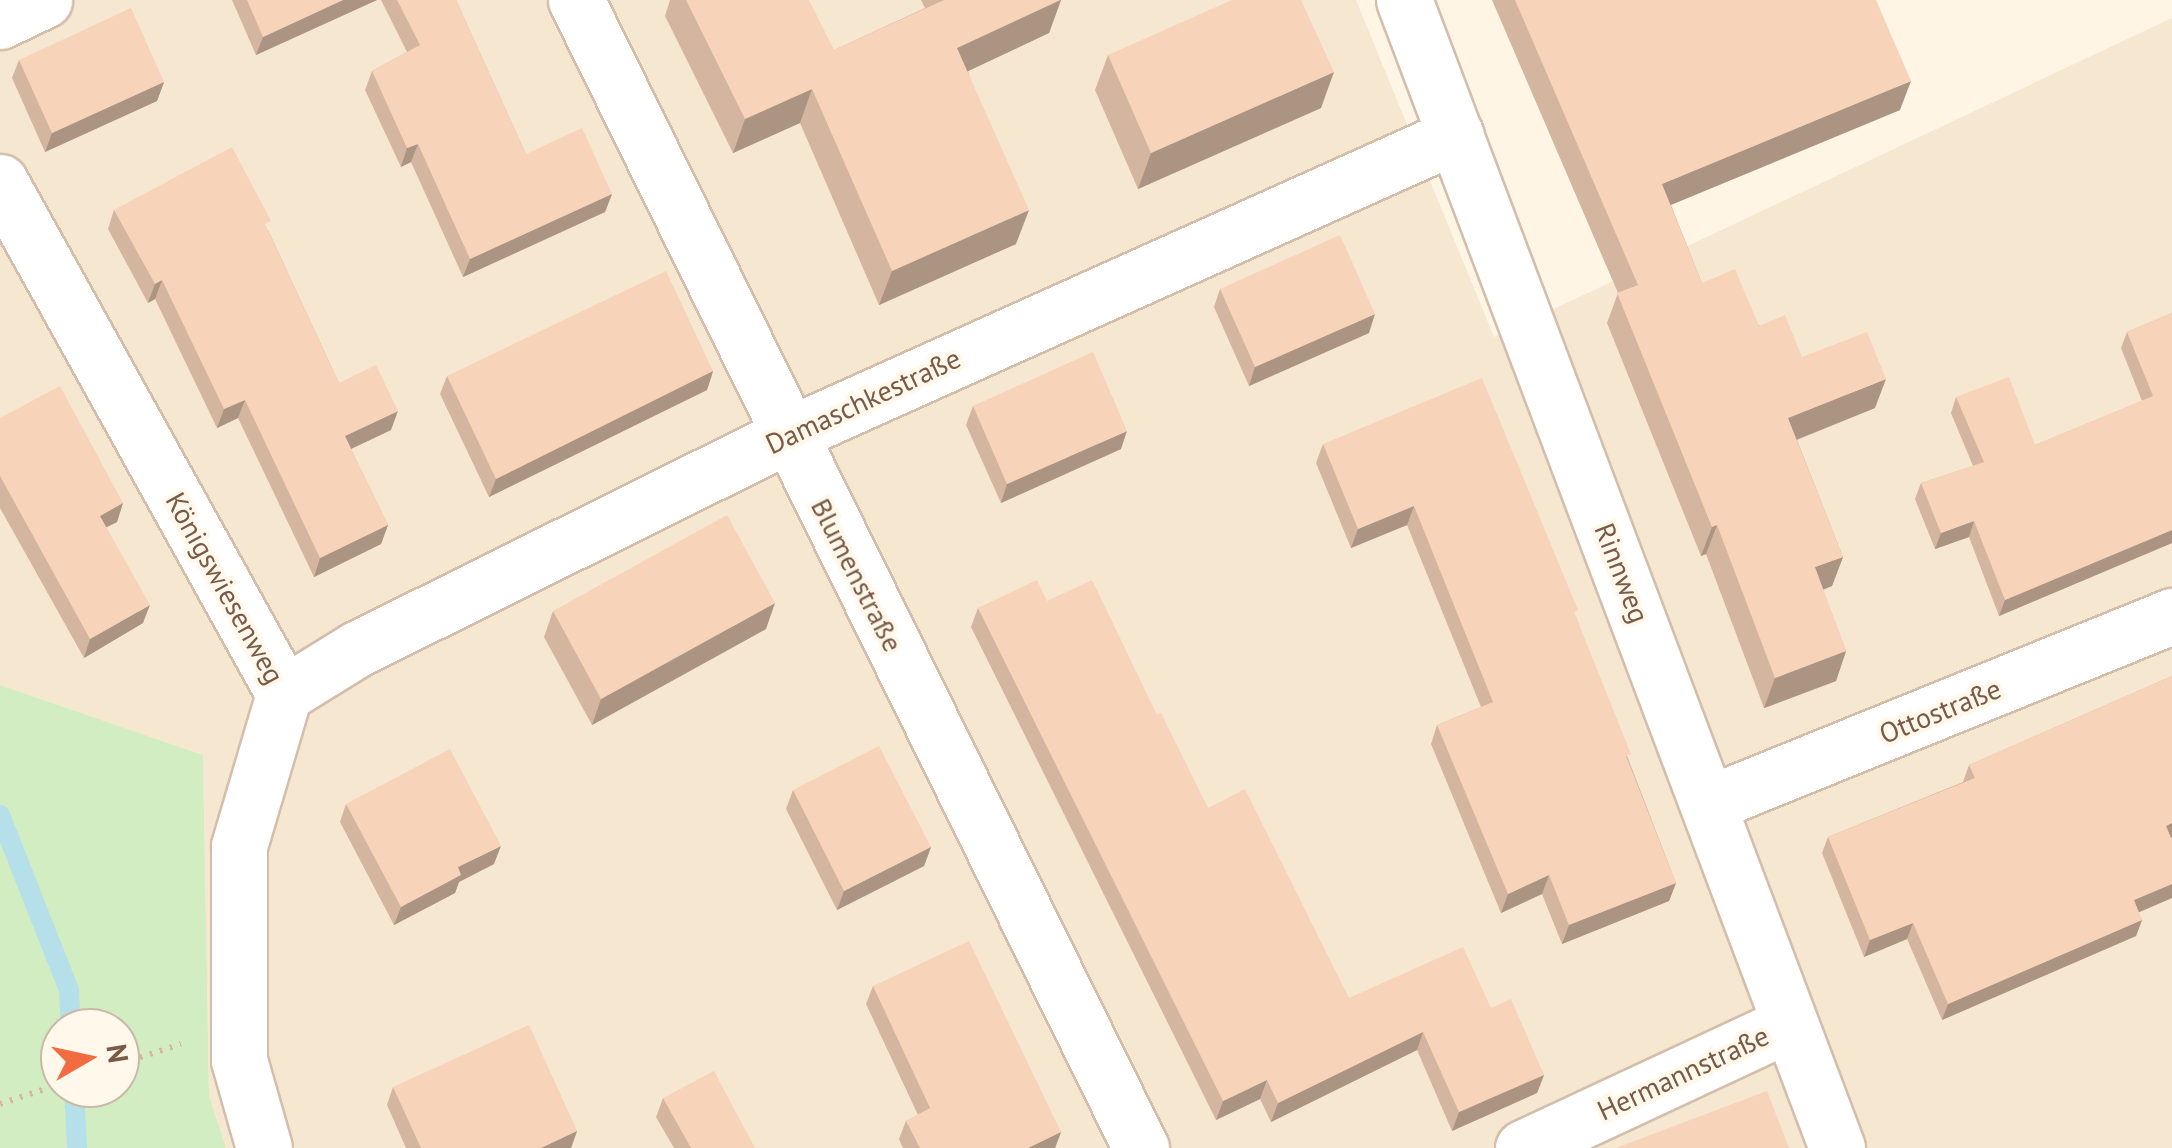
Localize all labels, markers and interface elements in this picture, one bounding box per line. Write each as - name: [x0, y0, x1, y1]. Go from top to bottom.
- street label: Damaschkestraße: [760, 341, 966, 461]
- street label: Königswiesenweg: [159, 487, 291, 689]
- street label: Blumenstraße: [804, 493, 910, 657]
- street label: Rinnweg: [1588, 518, 1656, 628]
- street label: Ottostraße: [1874, 671, 2006, 751]
- north arrow: [40, 1008, 140, 1108]
- street label: Hermannstraße: [1592, 1019, 1774, 1127]
- text: N: [98, 1042, 138, 1066]

